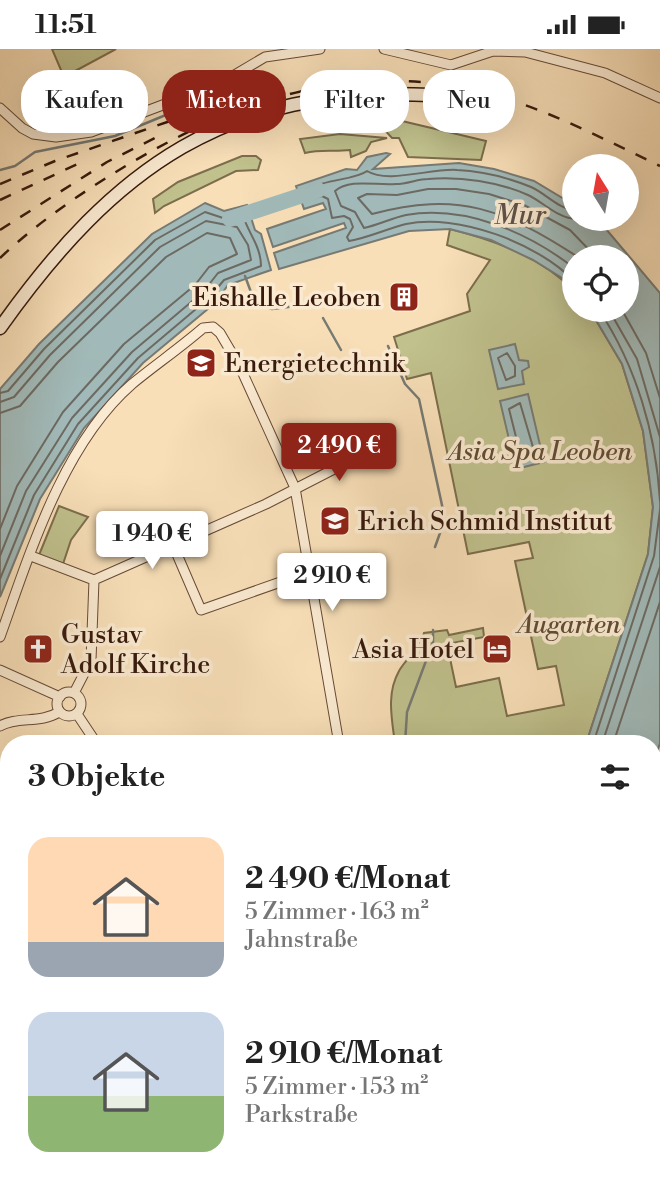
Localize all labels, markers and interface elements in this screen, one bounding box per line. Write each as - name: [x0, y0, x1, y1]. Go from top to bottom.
- text: 11:51: [35, 9, 97, 41]
- chip: Kaufen: [21, 70, 148, 133]
- chip: Mieten: [162, 70, 286, 133]
- chip: Filter: [300, 70, 409, 133]
- chip: Neu: [423, 70, 515, 133]
- north arrow: [562, 154, 639, 231]
- map controls: [562, 154, 639, 322]
- water label: Mur: [494, 198, 547, 233]
- button: locate: [562, 245, 639, 322]
- building icon: Eishalle Leoben: [387, 280, 421, 314]
- place label: Eishalle Leoben: [192, 282, 381, 314]
- school or university icon: Energietechnik: [184, 346, 218, 380]
- place label: Energietechnik: [224, 348, 406, 380]
- pin: 2 490 €: [274, 423, 404, 483]
- text: 2 490 €: [297, 432, 381, 460]
- park label: Asia Spa Leoben: [445, 436, 632, 468]
- school or university icon: Erich Schmid Institut: [318, 504, 352, 538]
- place label: Erich Schmid Institut: [358, 506, 613, 538]
- pin: 1 940 €: [87, 511, 217, 571]
- text: 1 940 €: [112, 520, 192, 548]
- pin: 2 910 €: [267, 553, 397, 613]
- text: 2 910 €: [293, 562, 371, 590]
- park label: Augarten: [515, 609, 621, 641]
- place label: Gustav Adolf Kirche: [60, 619, 210, 681]
- church icon: Gustav Adolf Kirche: [21, 632, 55, 666]
- hotel icon: Asia Hotel: [480, 632, 514, 666]
- place label: Asia Hotel: [352, 634, 474, 666]
- text: 3 Objekte: [28, 758, 165, 796]
- icon: filters: [596, 758, 634, 796]
- text: 2 490 €/Monat: [245, 860, 450, 898]
- icon: home: [84, 865, 168, 949]
- text: 5 Zimmer · 163 m²: [245, 898, 429, 926]
- text: Jahnstraße: [245, 926, 358, 954]
- text: 2 910 €/Monat: [245, 1035, 442, 1073]
- icon: home: [84, 1040, 168, 1124]
- text: 5 Zimmer · 153 m²: [245, 1073, 428, 1101]
- text: Parkstraße: [245, 1101, 358, 1129]

